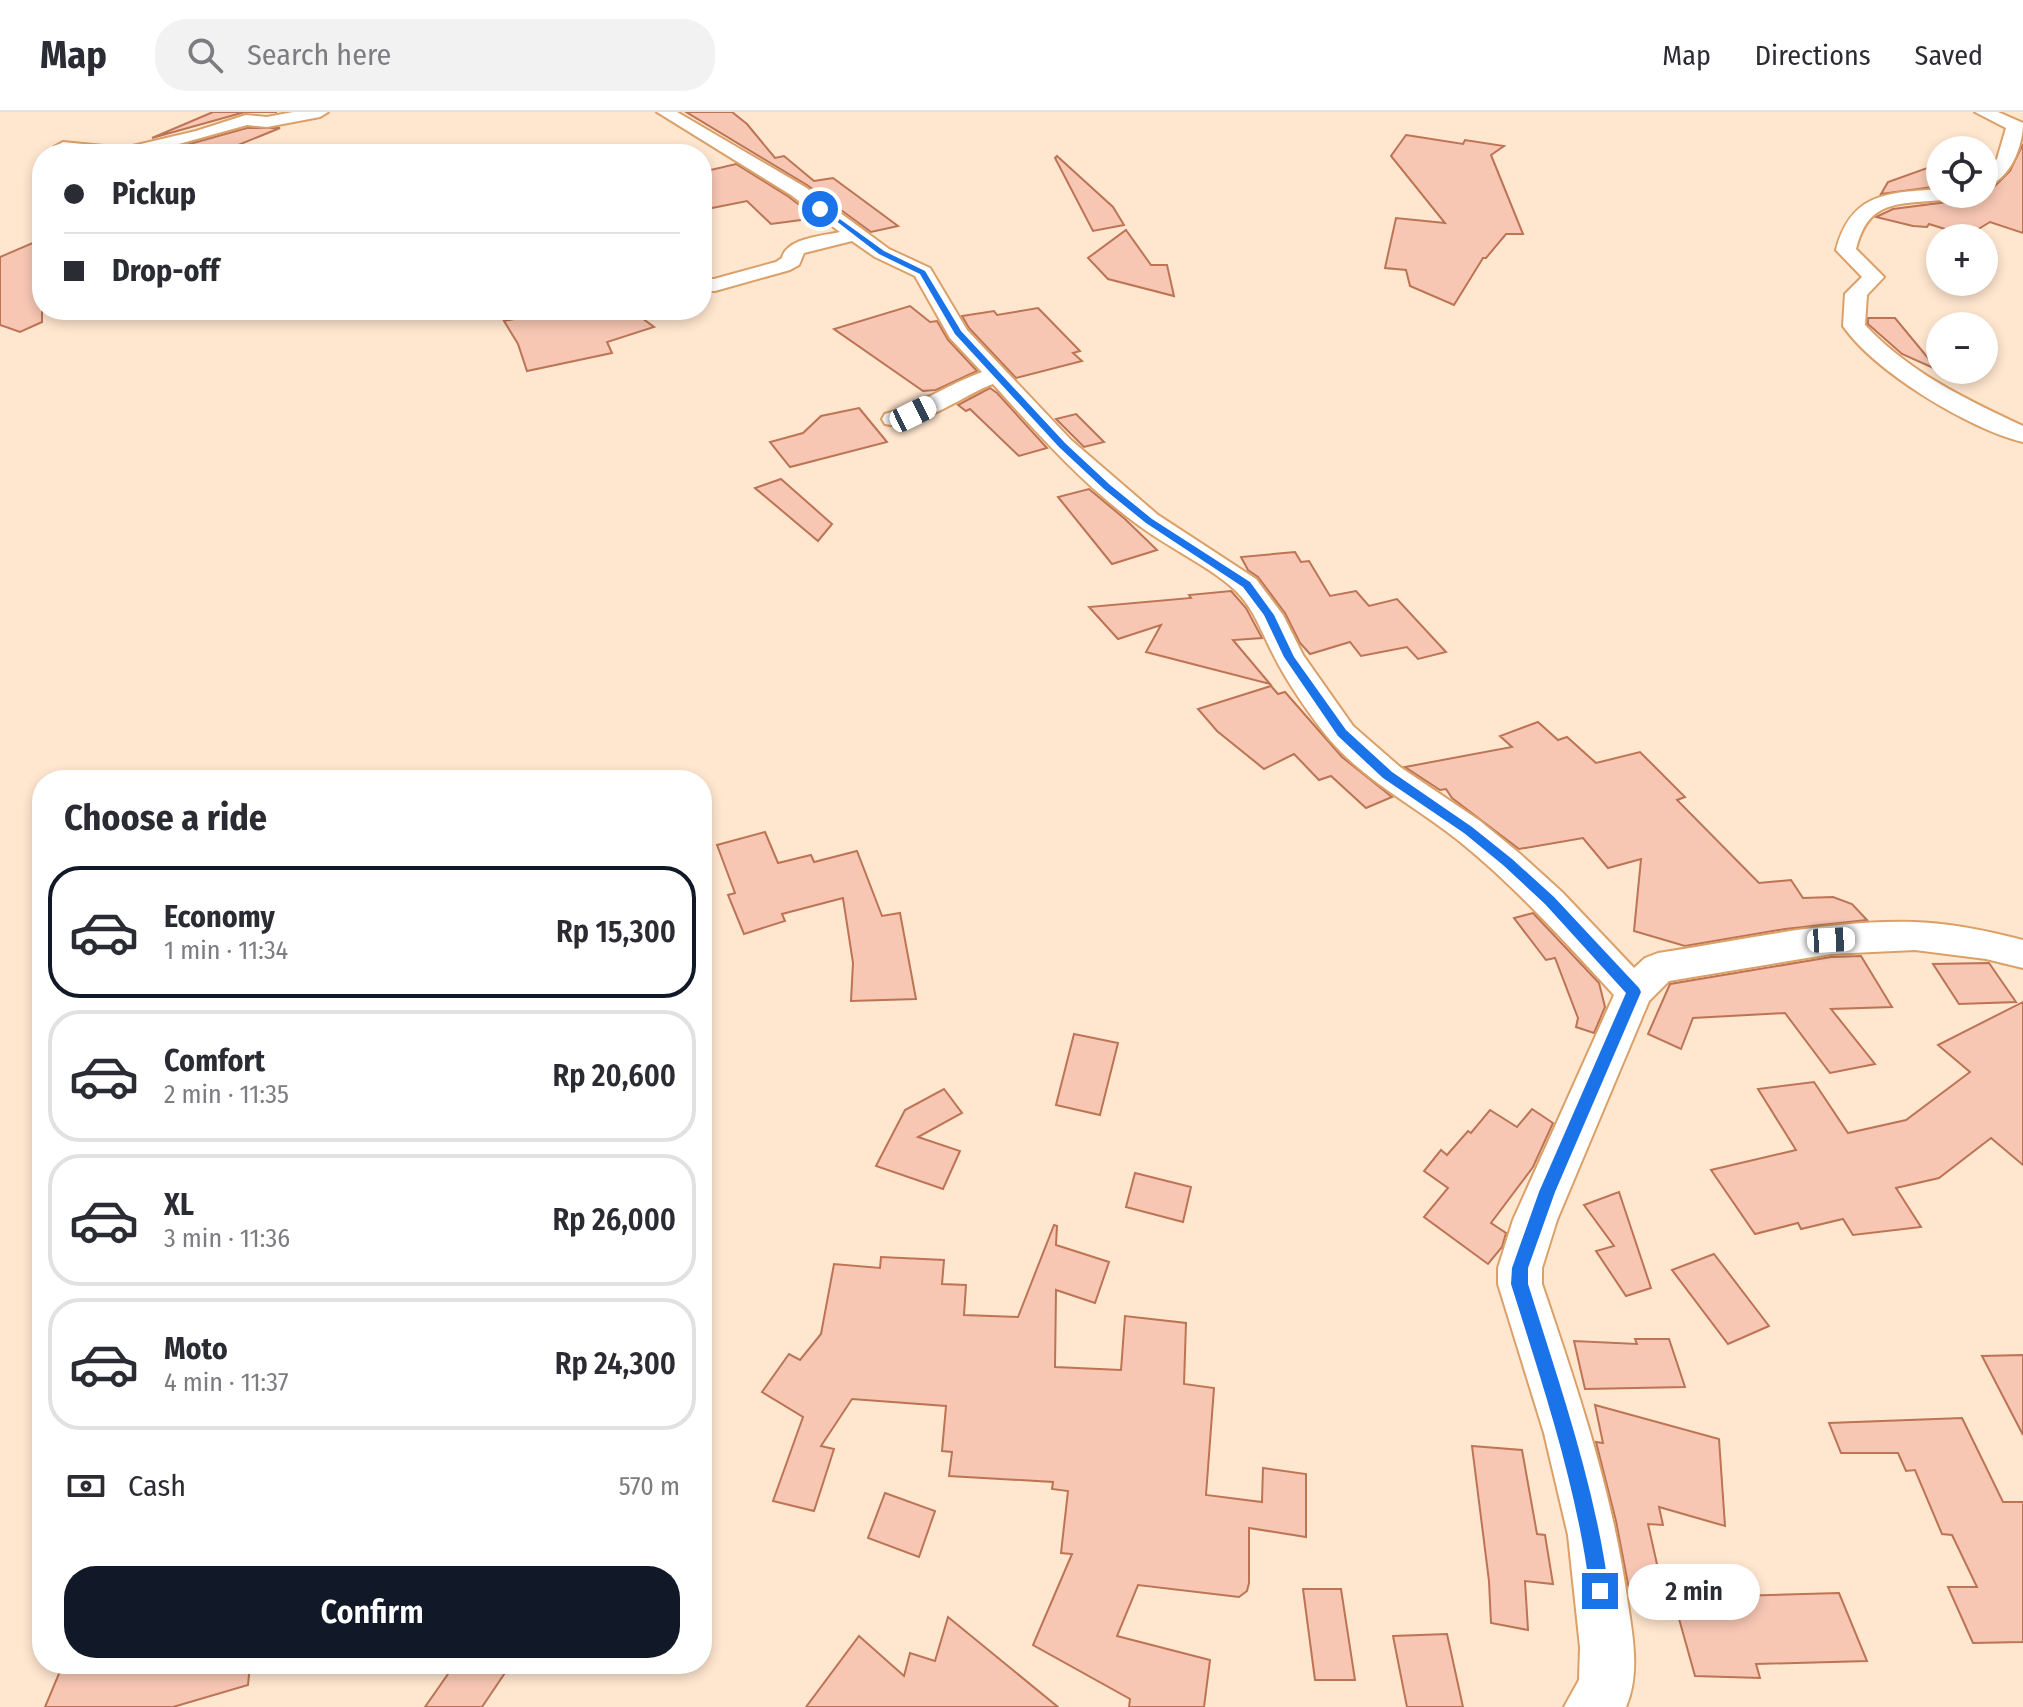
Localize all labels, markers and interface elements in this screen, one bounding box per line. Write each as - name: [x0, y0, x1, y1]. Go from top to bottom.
- search box: [155, 19, 715, 91]
- text: Map: [40, 32, 107, 78]
- icon: search: [183, 33, 227, 77]
- text: Search here: [247, 37, 391, 73]
- text: Map: [1662, 39, 1711, 72]
- text: Directions: [1755, 39, 1871, 72]
- text: Saved: [1915, 39, 1983, 72]
- map controls: [1926, 136, 1998, 384]
- button: locate: [1926, 136, 1998, 208]
- text: Pickup: [112, 176, 196, 212]
- route start: [802, 191, 838, 227]
- button: +: [1926, 224, 1998, 296]
- text: Drop-off: [112, 253, 219, 289]
- button: −: [1926, 312, 1998, 384]
- car: [886, 393, 940, 435]
- text: Choose a ride: [64, 796, 267, 840]
- icon: car: [68, 896, 140, 968]
- text: Economy: [164, 899, 275, 935]
- text: Rp 15,300: [556, 914, 676, 950]
- car: [1806, 927, 1856, 953]
- text: 1 min · 11:34: [164, 935, 288, 966]
- icon: car: [68, 1040, 140, 1112]
- text: Comfort: [164, 1043, 265, 1079]
- text: Rp 20,600: [552, 1058, 676, 1094]
- text: 2 min · 11:35: [164, 1079, 289, 1110]
- icon: car: [68, 1184, 140, 1256]
- text: XL: [164, 1187, 194, 1223]
- text: Rp 26,000: [552, 1202, 676, 1238]
- text: 3 min · 11:36: [164, 1223, 290, 1254]
- icon: car: [68, 1328, 140, 1400]
- text: Moto: [164, 1331, 228, 1367]
- text: Rp 24,300: [555, 1346, 676, 1382]
- text: 4 min · 11:37: [164, 1367, 288, 1398]
- icon: cash: [64, 1464, 108, 1508]
- text: Cash: [128, 1468, 186, 1504]
- text: 570 m: [619, 1471, 680, 1502]
- callout: 2 min: [1628, 1563, 1760, 1619]
- button: Confirm: [64, 1566, 680, 1658]
- route end: [1582, 1573, 1618, 1609]
- text: 2 min: [1665, 1576, 1723, 1607]

